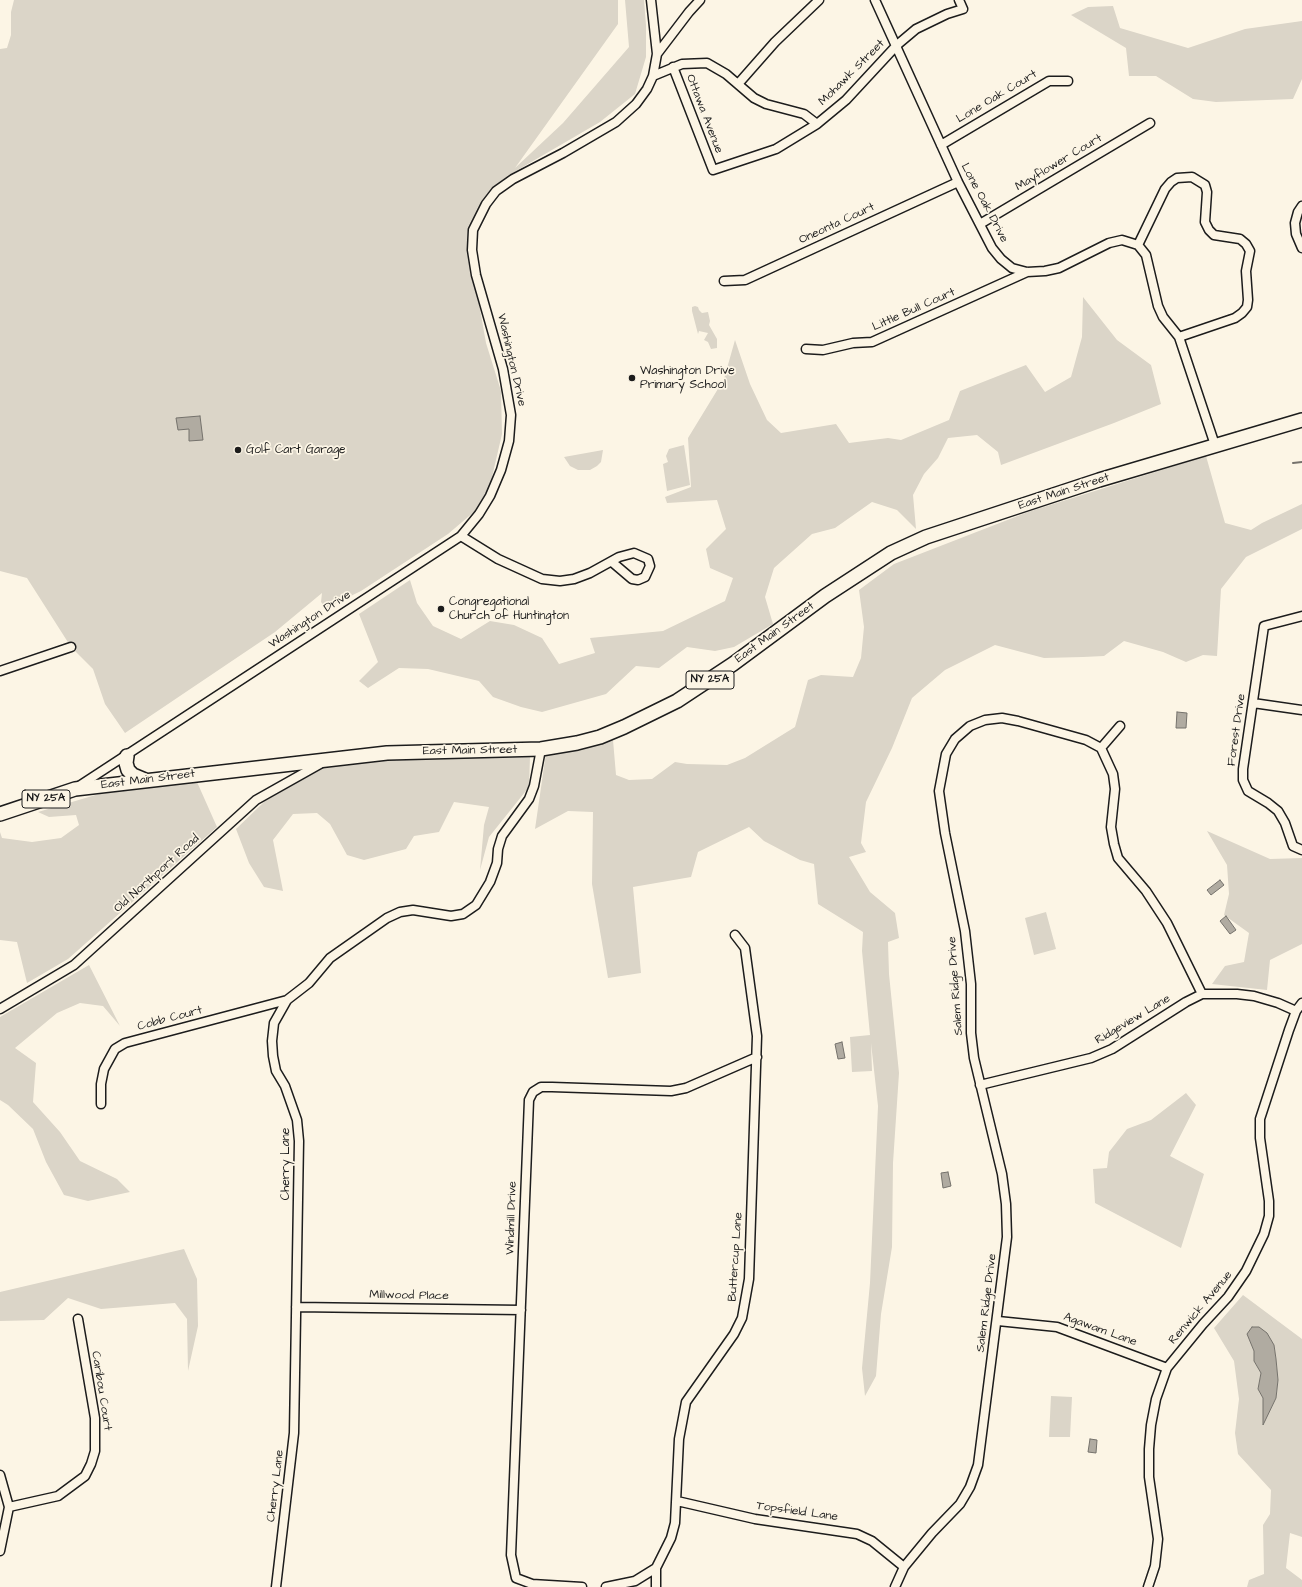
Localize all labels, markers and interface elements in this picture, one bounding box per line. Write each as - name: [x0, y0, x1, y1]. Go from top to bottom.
- street label: Mohawk Street: [816, 37, 888, 109]
- street label: Lone Oak Court: [954, 67, 1040, 127]
- street label: Ottawa Avenue: [682, 72, 726, 156]
- street label: Mayflower Court: [1013, 131, 1105, 195]
- street label: Lone Oak Drive: [957, 161, 1011, 245]
- street label: Oneonta Court: [797, 200, 877, 248]
- street label: Little Bull Court: [870, 285, 958, 335]
- street label: Washington Drive: [493, 312, 529, 408]
- place label: Washington Drive Primary School: [640, 364, 735, 392]
- marker: Washington Drive Primary School: [627, 373, 637, 383]
- place label: Golf Cart Garage: [246, 443, 346, 457]
- marker: Golf Cart Garage: [233, 445, 243, 455]
- street label: East Main Street: [1017, 471, 1111, 513]
- street label: Washington Drive: [266, 588, 354, 652]
- place label: Congregational Church of Huntington: [449, 595, 569, 623]
- street label: East Main Street: [733, 599, 817, 667]
- marker: Congregational Church of Huntington: [436, 604, 446, 614]
- road number: NY 25A: [686, 671, 734, 689]
- street label: Forest Drive: [1225, 693, 1249, 767]
- street label: East Main Street: [423, 743, 517, 759]
- street label: East Main Street: [100, 767, 196, 793]
- road number: NY 25A: [22, 790, 70, 808]
- street label: Old Northport Road: [111, 832, 203, 916]
- street label: Salem Ridge Drive: [945, 936, 967, 1036]
- street label: Ridgeview Lane: [1093, 992, 1173, 1048]
- street label: Cobb Court: [136, 1003, 204, 1035]
- street label: Cherry Lane: [279, 1128, 293, 1200]
- street label: Windmill Drive: [504, 1181, 520, 1255]
- street label: Buttercup Lane: [726, 1212, 746, 1302]
- street label: Salem Ridge Drive: [974, 1253, 1000, 1353]
- street label: Renwick Avenue: [1166, 1268, 1236, 1348]
- street label: Millwood Place: [369, 1288, 449, 1304]
- street label: Agawam Lane: [1061, 1310, 1139, 1350]
- street label: Caribou Court: [88, 1350, 114, 1432]
- street label: Cherry Lane: [264, 1449, 288, 1523]
- street label: Topsfield Lane: [755, 1499, 839, 1525]

